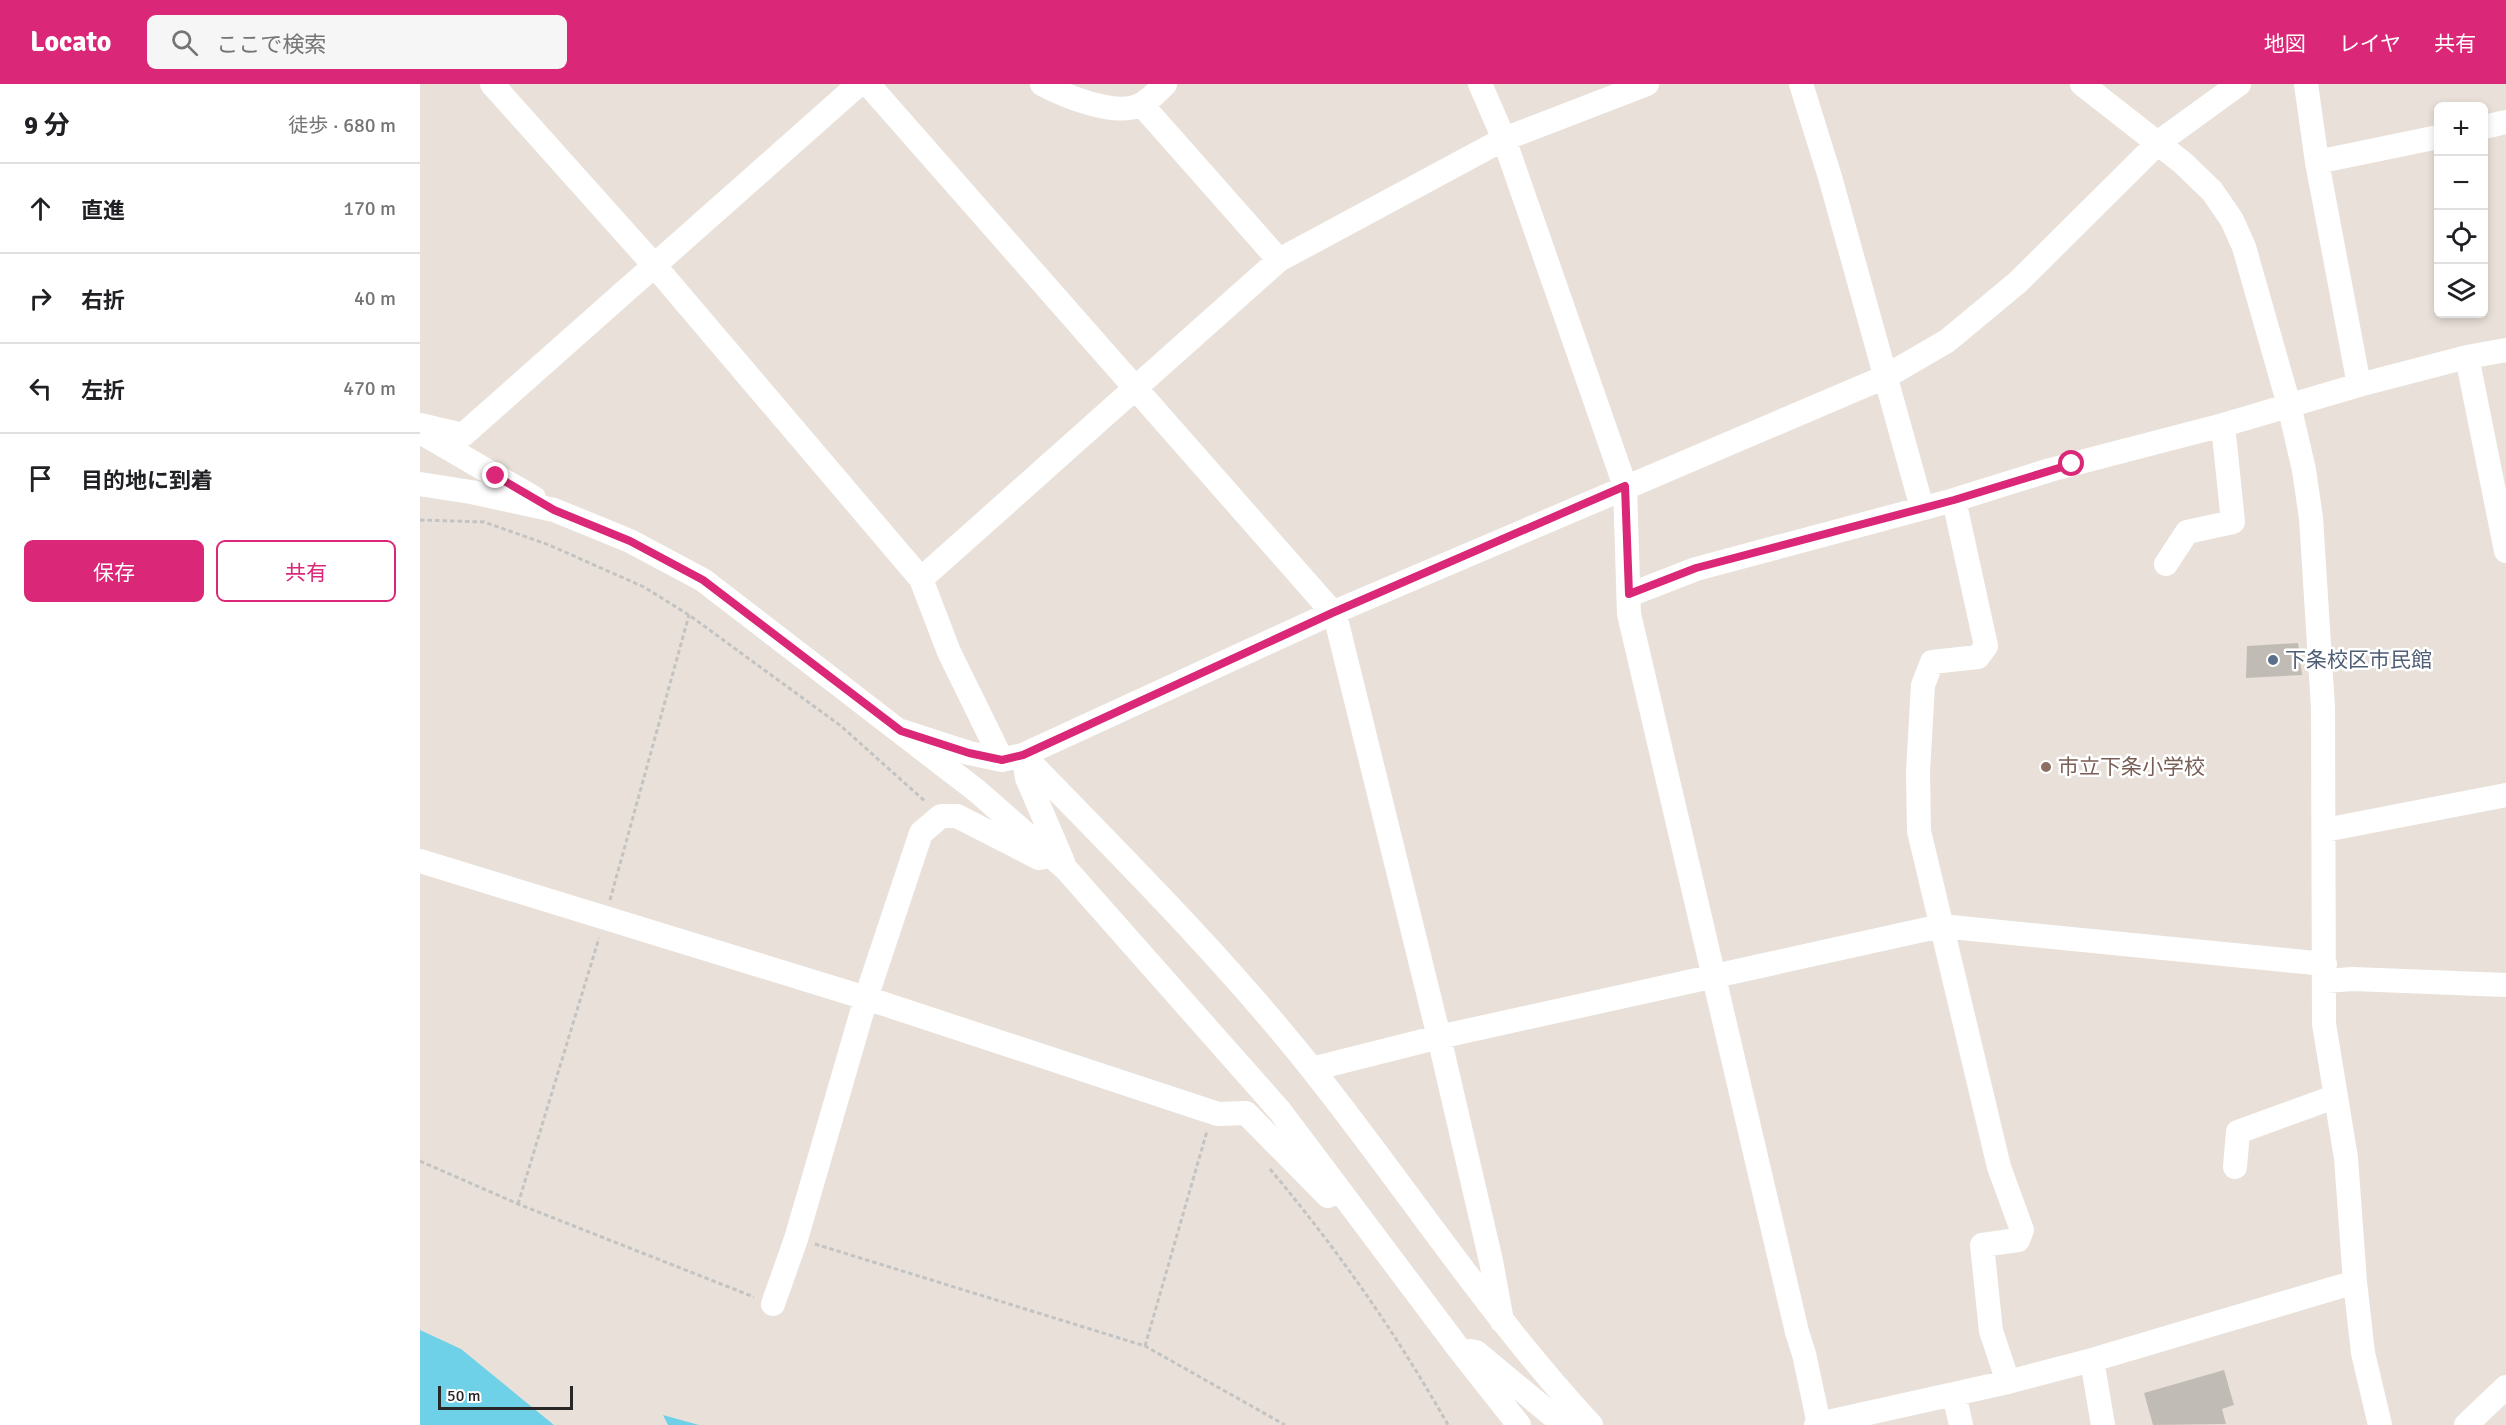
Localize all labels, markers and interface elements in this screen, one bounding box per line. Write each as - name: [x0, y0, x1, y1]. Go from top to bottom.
- search box: [147, 15, 567, 69]
- text: Locato: [30, 25, 111, 59]
- icon: search: [168, 26, 201, 59]
- text: ここで検索: [216, 31, 326, 58]
- text: 地図: [2264, 31, 2306, 57]
- text: レイヤ: [2339, 31, 2401, 57]
- text: 共有: [2434, 31, 2476, 57]
- map controls: [2434, 102, 2488, 318]
- button: +: [2434, 102, 2488, 156]
- text: 9 分: [24, 110, 70, 142]
- text: 徒歩 · 680 m: [288, 113, 396, 138]
- button: −: [2434, 156, 2488, 210]
- icon: ahead: [24, 192, 57, 225]
- text: 170 m: [343, 196, 396, 221]
- text: 直進: [81, 197, 125, 224]
- button: locate: [2434, 210, 2488, 264]
- button: layers: [2434, 264, 2488, 318]
- icon: right: [24, 282, 57, 315]
- text: 40 m: [354, 286, 396, 311]
- text: 右折: [81, 287, 125, 314]
- icon: left: [24, 372, 57, 405]
- text: 470 m: [343, 376, 396, 401]
- text: 左折: [81, 377, 125, 404]
- route start: [2058, 450, 2084, 476]
- icon: arrive: [24, 462, 57, 495]
- route end: [482, 462, 508, 488]
- text: 目的地に到着: [81, 467, 213, 494]
- button: 保存: [24, 540, 204, 602]
- button: 共有: [216, 540, 396, 602]
- place label: 下条校区市民館: [2285, 647, 2432, 673]
- marker: 下条校区市民館: [2266, 653, 2280, 667]
- place label: 市立下条小学校: [2058, 754, 2205, 780]
- marker: 市立下条小学校: [2039, 760, 2053, 774]
- scale bar: [438, 1383, 573, 1410]
- text: 50 m: [447, 1386, 481, 1406]

